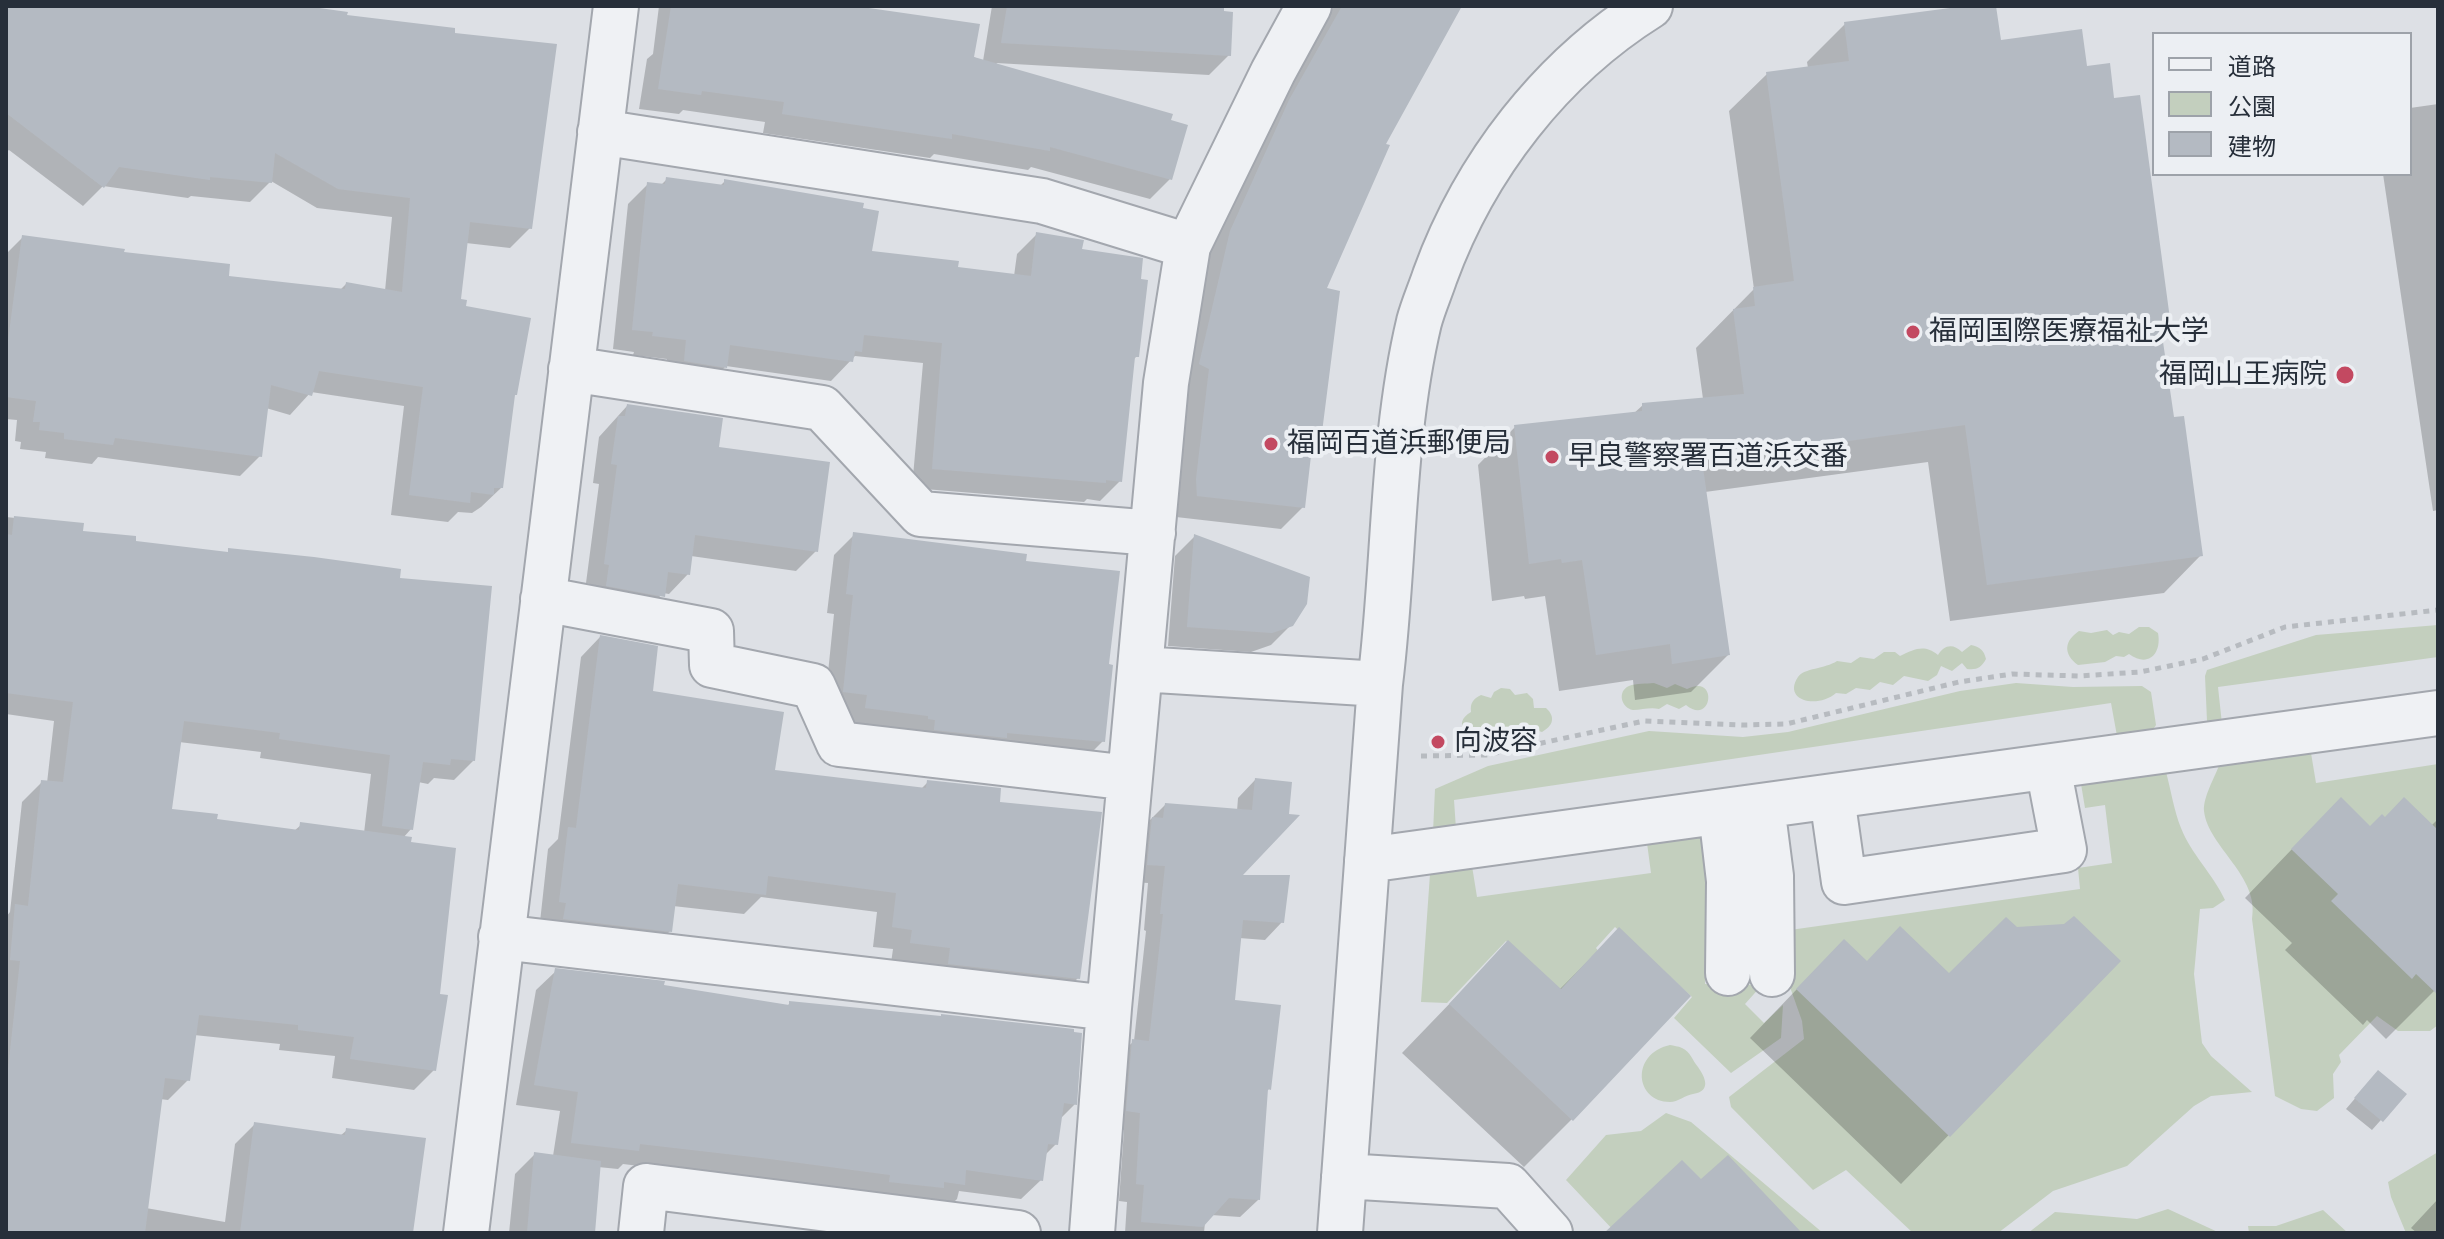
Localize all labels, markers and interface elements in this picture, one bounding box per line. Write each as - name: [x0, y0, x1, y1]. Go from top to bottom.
- legend: [2152, 32, 2412, 176]
- text: 道路: [2228, 51, 2276, 81]
- text: 公園: [2228, 91, 2276, 121]
- text: 建物: [2228, 131, 2276, 161]
- place label: 福岡国際医療福祉大学: [1929, 315, 2209, 349]
- marker: 福岡国際医療福祉大学: [1904, 323, 1922, 341]
- place label: 福岡山王病院: [2159, 358, 2327, 392]
- marker: 福岡山王病院: [2334, 364, 2356, 386]
- place label: 福岡百道浜郵便局: [1287, 427, 1511, 461]
- marker: 福岡百道浜郵便局: [1262, 435, 1280, 453]
- place label: 早良警察署百道浜交番: [1568, 440, 1848, 474]
- marker: 早良警察署百道浜交番: [1543, 448, 1561, 466]
- place label: 向波容: [1454, 725, 1538, 759]
- marker: 向波容: [1429, 733, 1447, 751]

